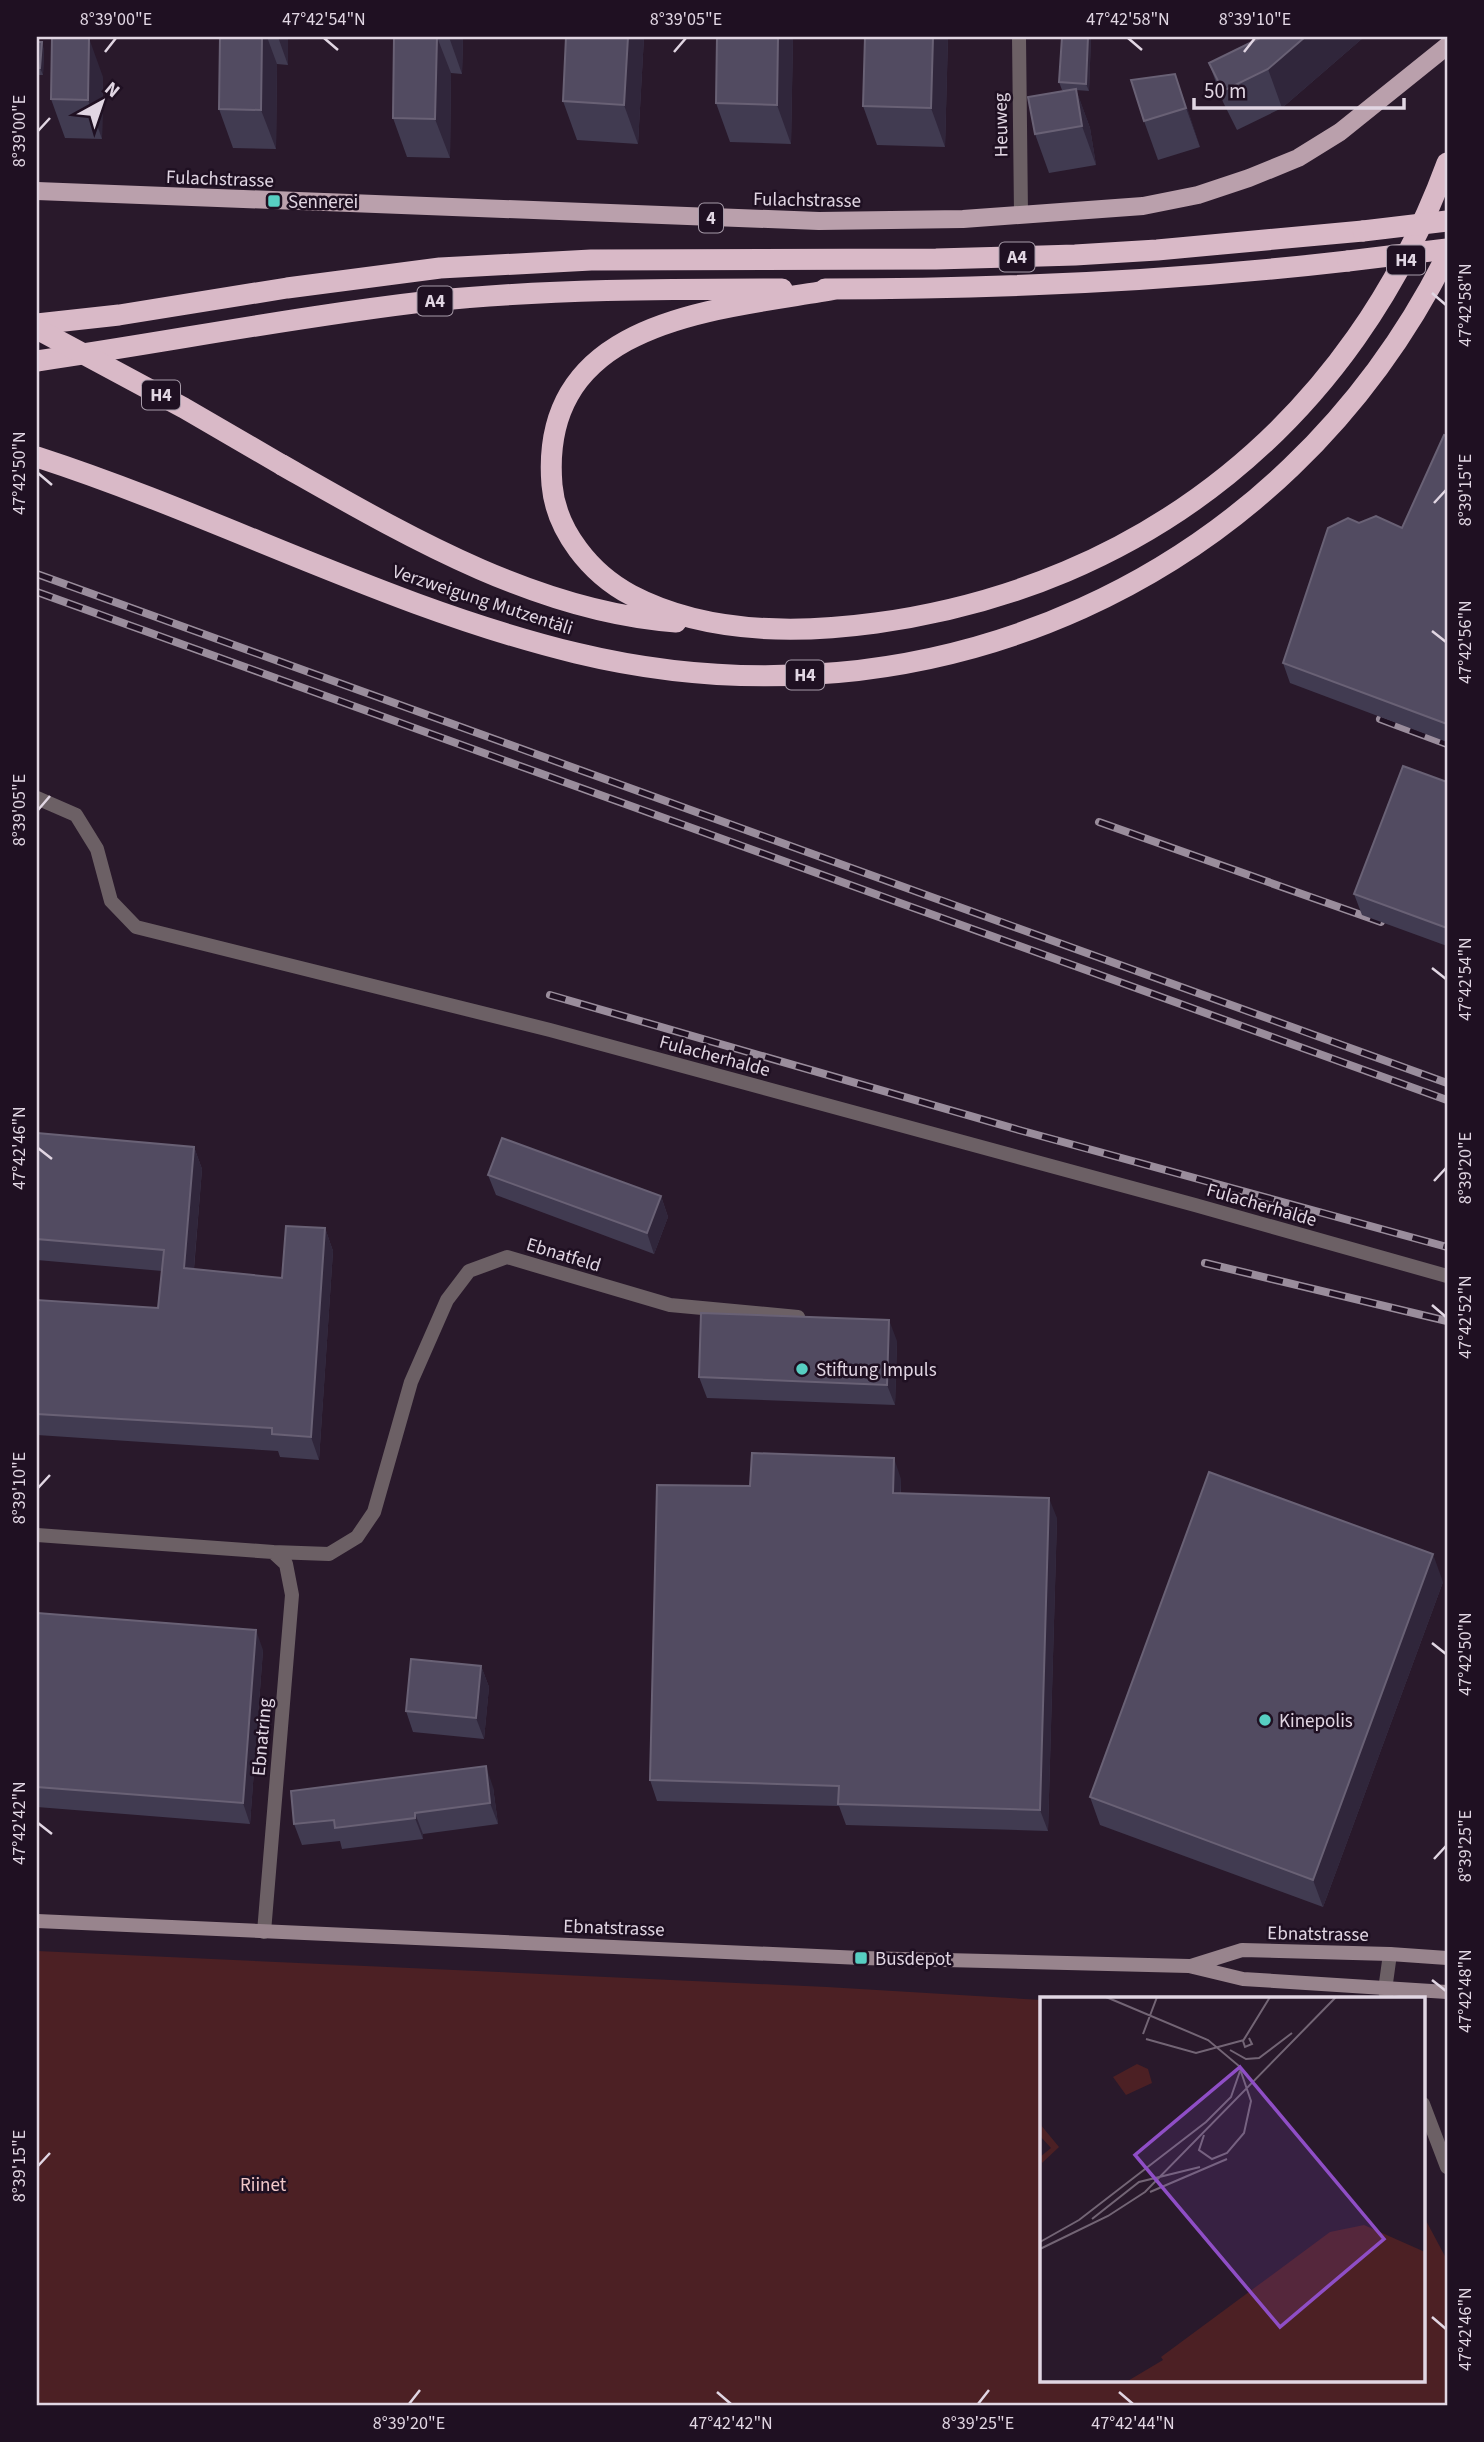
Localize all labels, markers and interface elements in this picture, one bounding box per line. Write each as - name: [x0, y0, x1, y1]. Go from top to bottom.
- text: 8°39'00"E: [80, 7, 152, 32]
- text: 47°42'54"N: [282, 7, 366, 32]
- text: 8°39'05"E: [650, 7, 722, 32]
- text: 47°42'58"N: [1086, 7, 1170, 32]
- text: 8°39'10"E: [1219, 7, 1291, 32]
- north arrow: [66, 66, 136, 136]
- scale bar: [1194, 66, 1404, 110]
- text: N: [98, 76, 125, 105]
- text: 50 m: [1204, 76, 1246, 106]
- street label: Heuweg: [987, 92, 1016, 157]
- text: 8°39'00"E: [7, 95, 32, 167]
- street label: Fulachstrasse: [166, 164, 274, 195]
- street label: Fulachstrasse: [753, 186, 861, 215]
- place label: Sennerei: [288, 189, 358, 216]
- marker: Sennerei: [266, 193, 282, 209]
- road number: 4: [699, 204, 723, 232]
- road number: A4: [1000, 243, 1034, 272]
- road number: H4: [1387, 246, 1425, 274]
- text: 47°42'58"N: [1453, 263, 1478, 347]
- road number: A4: [418, 286, 452, 316]
- road number: H4: [142, 380, 180, 410]
- text: 47°42'50"N: [7, 431, 32, 515]
- text: 8°39'15"E: [1453, 454, 1478, 526]
- street label: Verzweigung Mutzentäli: [389, 558, 576, 642]
- text: 47°42'56"N: [1453, 600, 1478, 684]
- road number: H4: [786, 660, 824, 690]
- text: 8°39'05"E: [7, 774, 32, 846]
- text: 47°42'54"N: [1453, 937, 1478, 1021]
- street label: Fulacherhalde: [656, 1029, 773, 1084]
- text: 47°42'46"N: [7, 1106, 32, 1190]
- text: 8°39'20"E: [1453, 1132, 1478, 1204]
- street label: Fulacherhalde: [1203, 1177, 1320, 1234]
- street label: Ebnatfeld: [523, 1231, 604, 1280]
- text: 47°42'52"N: [1453, 1275, 1478, 1359]
- place label: Stiftung Impuls: [816, 1357, 937, 1384]
- marker: Stiftung Impuls: [794, 1361, 810, 1377]
- text: 8°39'10"E: [7, 1452, 32, 1524]
- text: 47°42'50"N: [1453, 1612, 1478, 1696]
- street label: Ebnatring: [246, 1697, 279, 1777]
- place label: Kinepolis: [1279, 1708, 1353, 1735]
- marker: Kinepolis: [1257, 1712, 1273, 1728]
- text: 47°42'42"N: [7, 1781, 32, 1865]
- text: 8°39'25"E: [1453, 1810, 1478, 1882]
- street label: Ebnatstrasse: [563, 1913, 665, 1944]
- street label: Ebnatstrasse: [1267, 1920, 1369, 1949]
- place label: Busdepot: [875, 1946, 952, 1973]
- text: 47°42'48"N: [1453, 1949, 1478, 2033]
- marker: Busdepot: [853, 1950, 869, 1966]
- inset map: [1040, 1997, 1424, 2382]
- text: 8°39'15"E: [7, 2130, 32, 2202]
- park label: Riinet: [240, 2172, 287, 2199]
- text: 47°42'46"N: [1453, 2287, 1478, 2371]
- text: 8°39'20"E: [373, 2411, 445, 2436]
- text: 47°42'42"N: [689, 2411, 773, 2436]
- text: 8°39'25"E: [942, 2411, 1014, 2436]
- text: 47°42'44"N: [1091, 2411, 1175, 2436]

